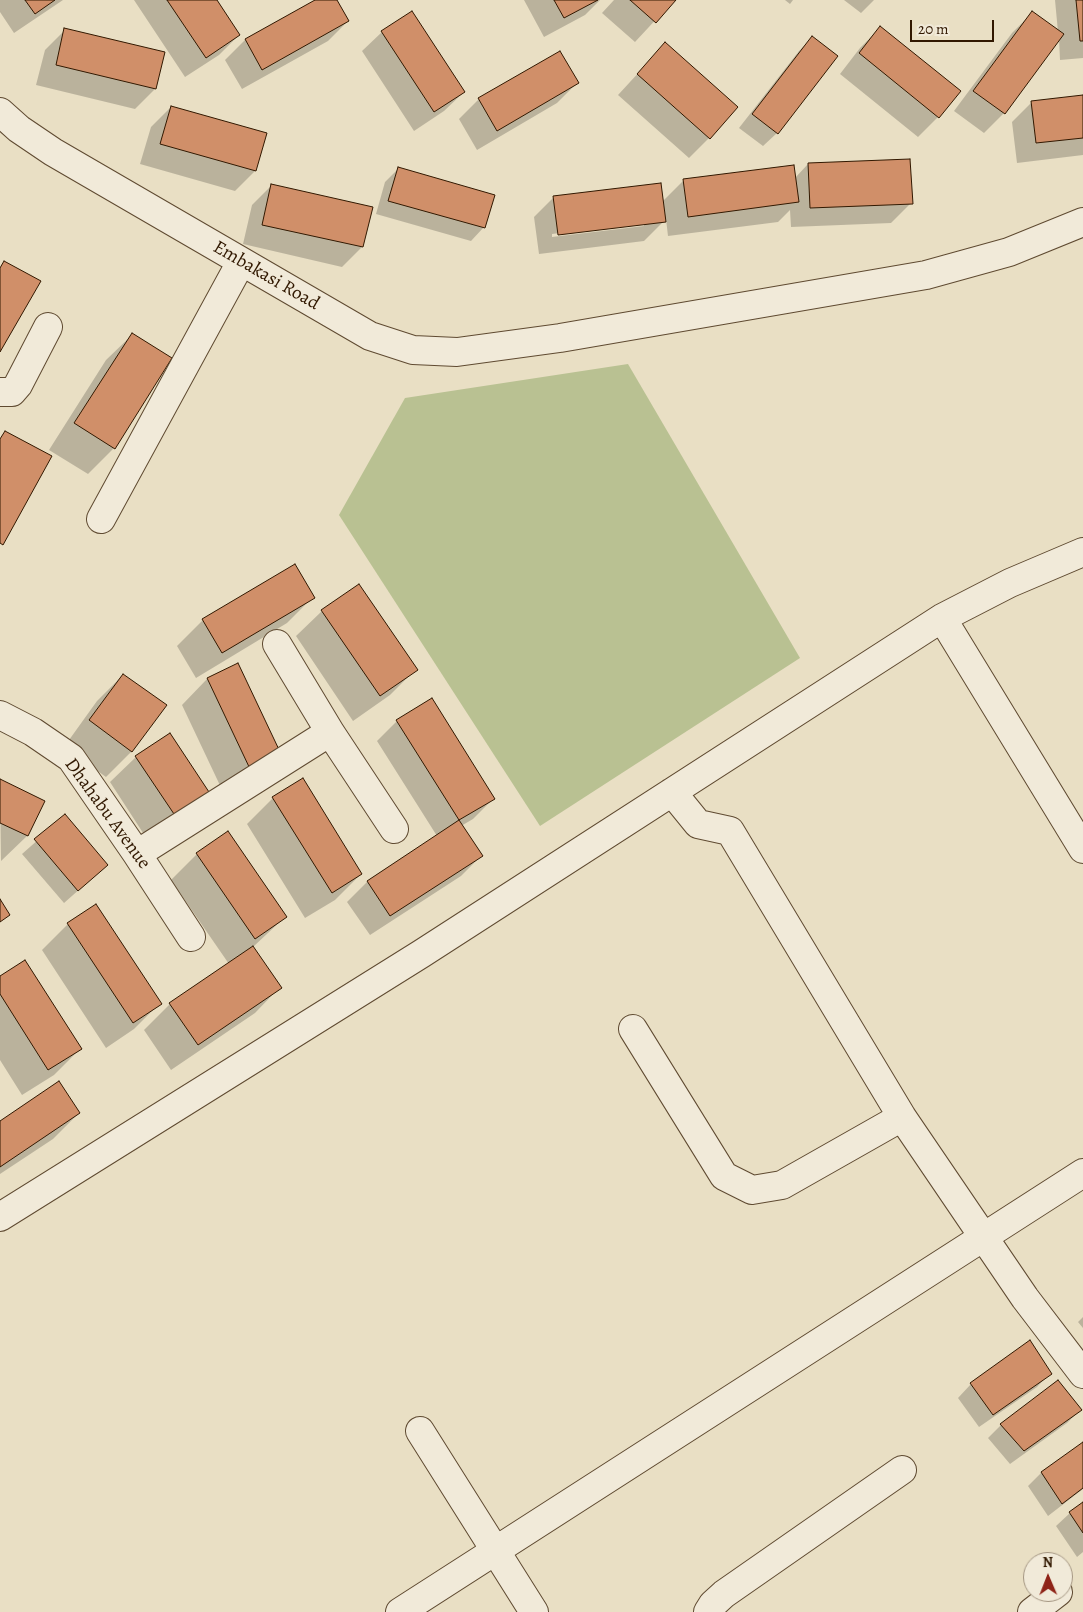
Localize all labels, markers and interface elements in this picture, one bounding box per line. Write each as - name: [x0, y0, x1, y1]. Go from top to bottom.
- scale bar: [913, 10, 997, 42]
- text: 20 m: [918, 19, 949, 39]
- street label: Embakasi Road: [209, 236, 323, 316]
- street label: Dhahabu Avenue: [59, 754, 155, 874]
- north arrow: [1023, 1552, 1073, 1602]
- text: N: [1042, 1553, 1053, 1572]

